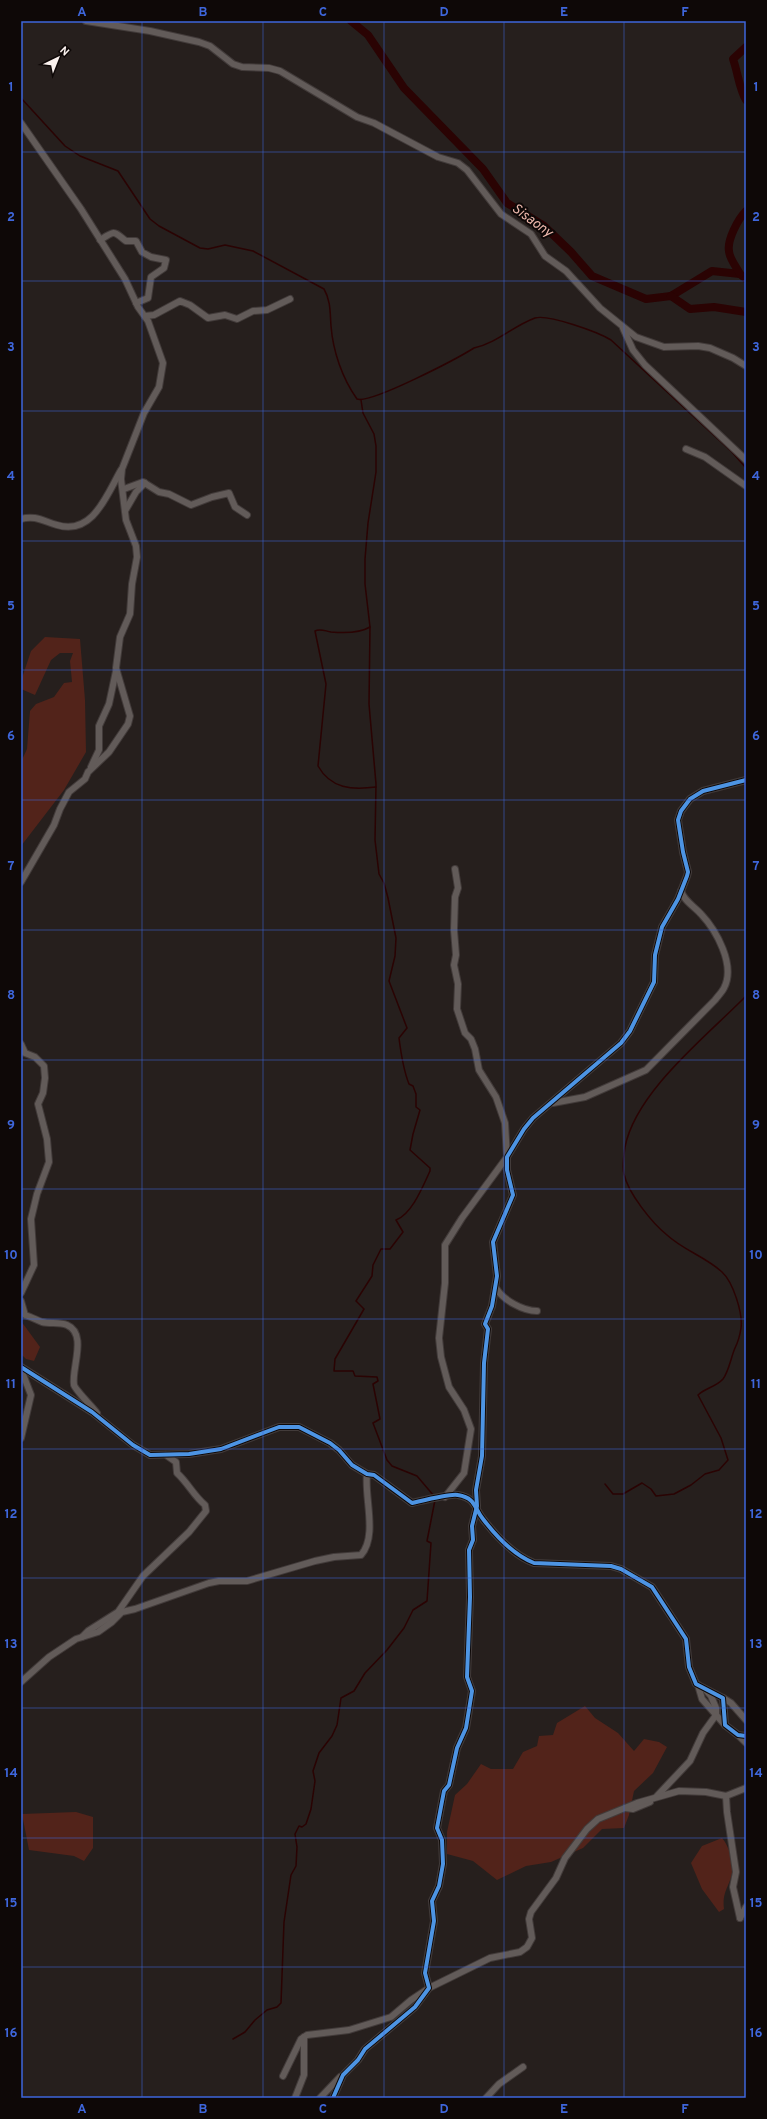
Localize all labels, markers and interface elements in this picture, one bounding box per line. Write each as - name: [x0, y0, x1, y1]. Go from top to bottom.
- text: A: [77, 5, 87, 21]
- text: B: [199, 5, 208, 21]
- text: C: [319, 5, 327, 21]
- text: D: [439, 5, 449, 21]
- text: E: [560, 5, 568, 21]
- text: F: [681, 5, 689, 21]
- north arrow: [38, 38, 78, 78]
- text: N: [56, 44, 72, 59]
- text: 1: [8, 80, 14, 96]
- text: 1: [753, 80, 759, 96]
- water label: Sisaony: [508, 200, 557, 242]
- text: 2: [7, 210, 15, 226]
- text: 2: [752, 210, 760, 226]
- text: 3: [7, 340, 15, 356]
- text: 3: [752, 340, 760, 356]
- text: 4: [7, 469, 15, 485]
- text: 4: [752, 469, 760, 485]
- text: 5: [7, 599, 15, 615]
- text: 5: [752, 599, 760, 615]
- text: 6: [7, 729, 15, 745]
- text: 6: [752, 729, 760, 745]
- text: 7: [8, 859, 15, 875]
- text: 7: [753, 859, 760, 875]
- text: 8: [7, 988, 15, 1004]
- text: 8: [752, 988, 760, 1004]
- text: 9: [7, 1118, 15, 1134]
- text: 9: [752, 1118, 760, 1134]
- text: 10: [4, 1248, 18, 1264]
- text: 10: [749, 1248, 763, 1264]
- text: 11: [6, 1377, 16, 1393]
- text: 11: [751, 1377, 761, 1393]
- text: 12: [4, 1507, 18, 1523]
- text: 12: [749, 1507, 763, 1523]
- text: 13: [5, 1637, 18, 1653]
- text: 13: [750, 1637, 763, 1653]
- text: 14: [4, 1766, 18, 1782]
- text: 14: [749, 1766, 763, 1782]
- text: 15: [4, 1896, 18, 1912]
- text: 15: [749, 1896, 763, 1912]
- text: 16: [4, 2026, 18, 2042]
- text: 16: [749, 2026, 763, 2042]
- text: A: [77, 2102, 87, 2118]
- text: B: [199, 2102, 208, 2118]
- text: C: [319, 2102, 327, 2118]
- text: D: [439, 2102, 449, 2118]
- text: E: [560, 2102, 568, 2118]
- text: F: [681, 2102, 689, 2118]

